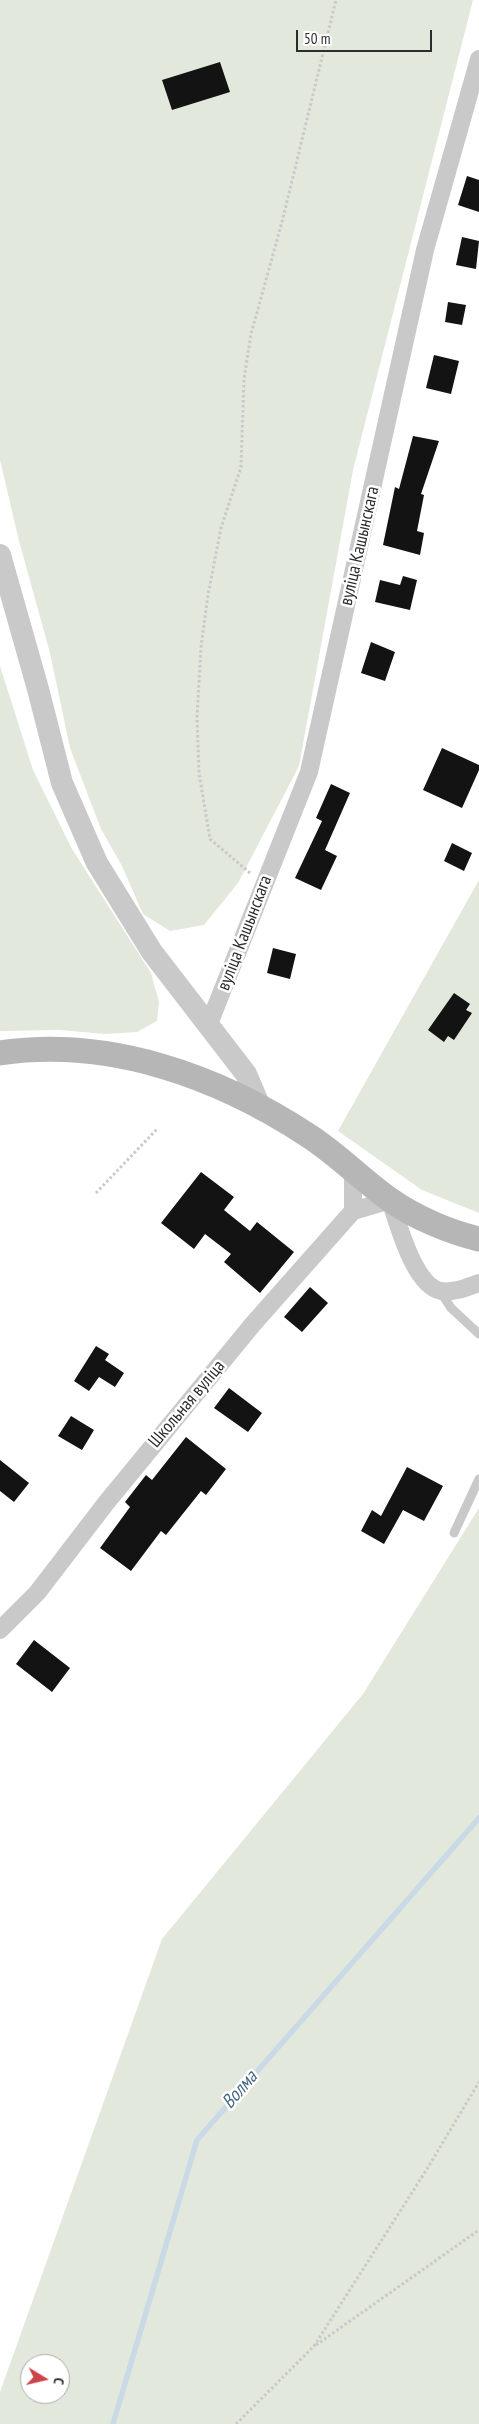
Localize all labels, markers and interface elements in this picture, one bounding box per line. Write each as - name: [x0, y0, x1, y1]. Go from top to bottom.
- scale bar: [299, 20, 435, 52]
- text: 50 m: [304, 29, 330, 48]
- street label: вуліца Кашынскага: [336, 484, 384, 608]
- street label: вуліца Кашынскага: [213, 872, 277, 994]
- street label: Школьная вуліца: [144, 1356, 230, 1452]
- water label: Волма: [217, 2067, 263, 2113]
- north arrow: [20, 2354, 70, 2404]
- text: С: [49, 2377, 68, 2386]

